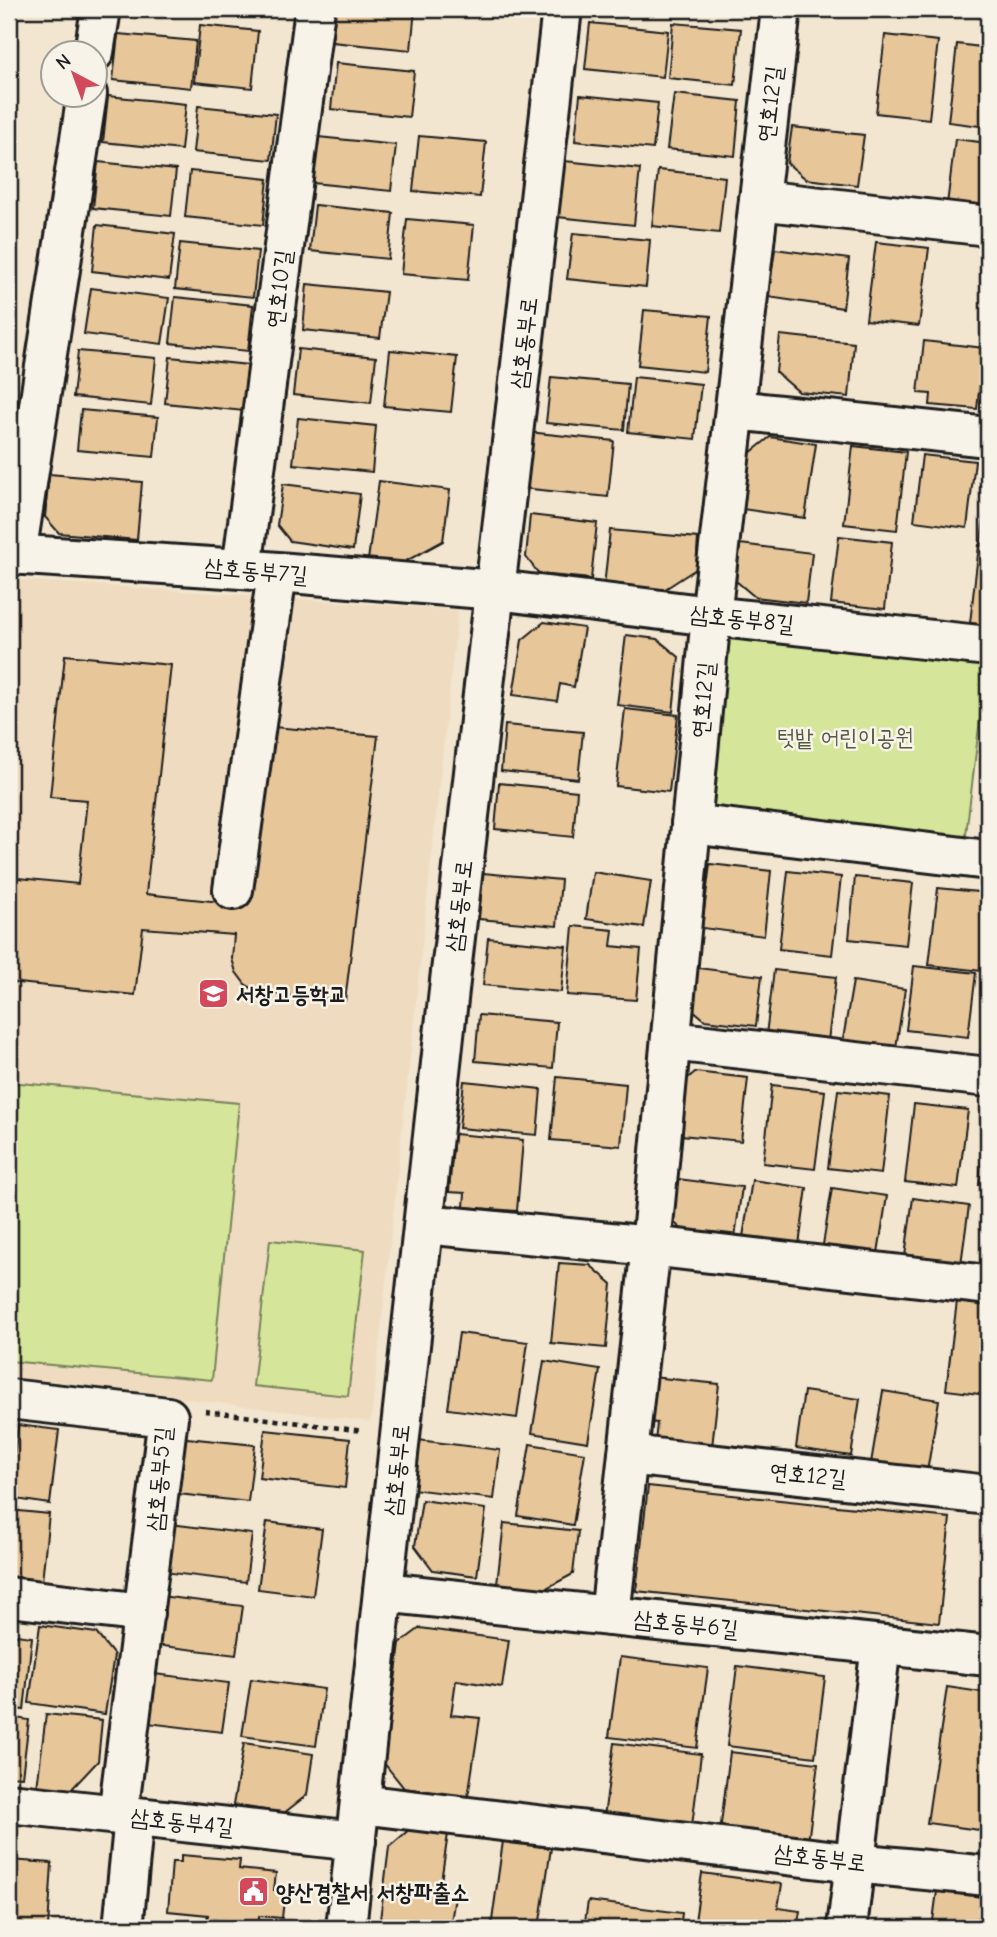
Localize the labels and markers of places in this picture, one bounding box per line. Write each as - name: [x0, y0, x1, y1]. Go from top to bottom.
- school or university icon: 서창고등학교: [196, 977, 230, 1011]
- place label: 서창고등학교: [236, 981, 347, 1008]
- public building icon: 양산경찰서 서창파출소: [236, 1875, 270, 1909]
- place label: 양산경찰서 서창파출소: [276, 1879, 469, 1906]

